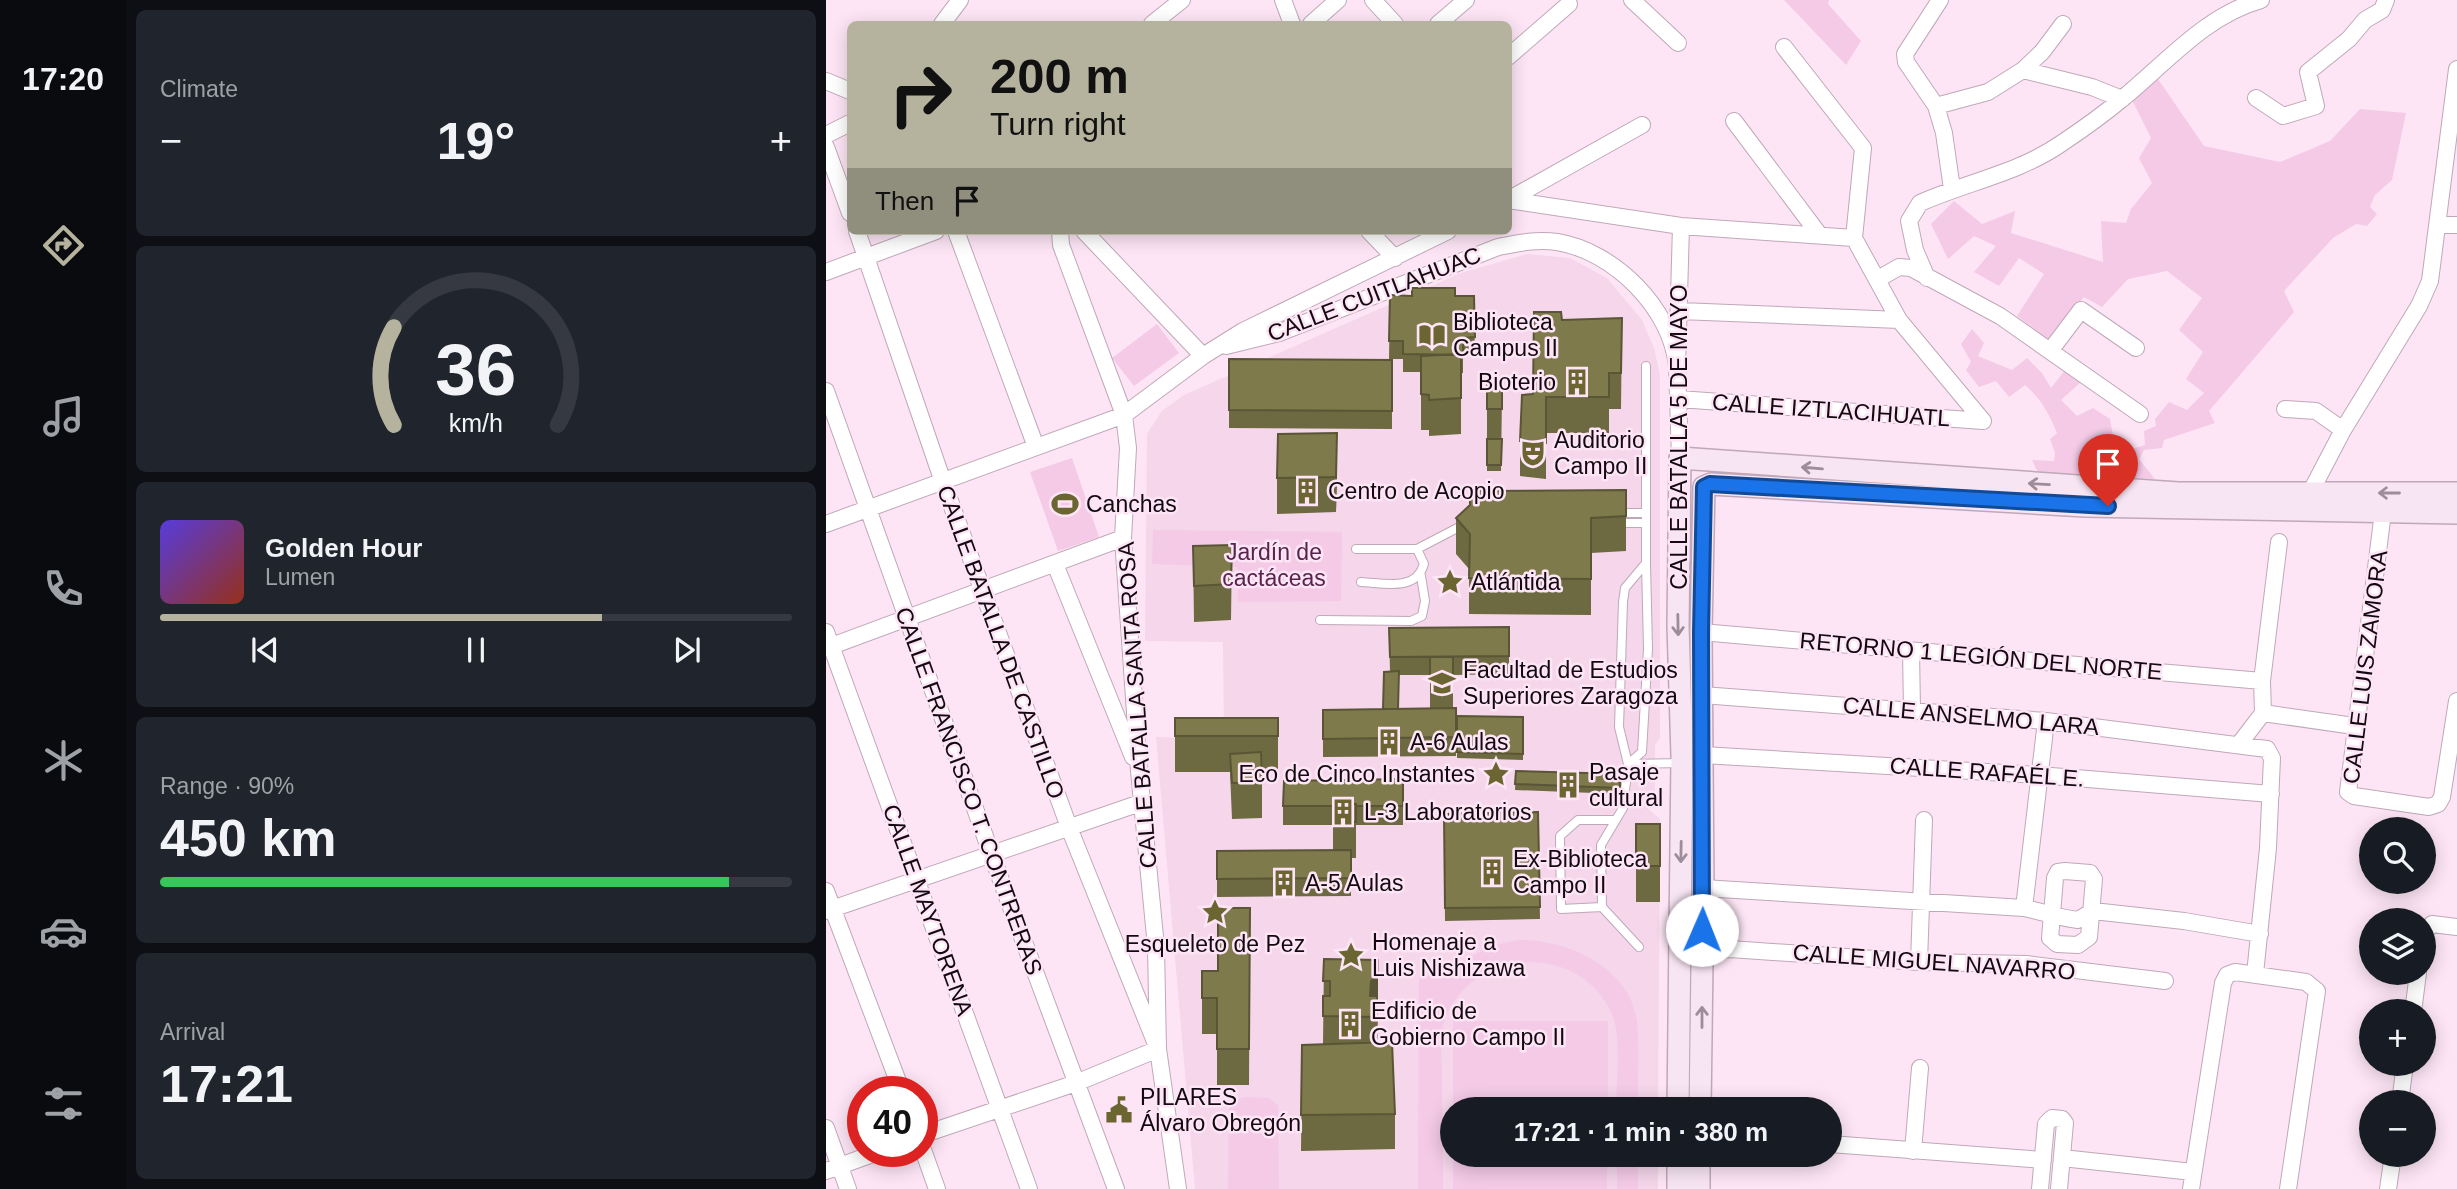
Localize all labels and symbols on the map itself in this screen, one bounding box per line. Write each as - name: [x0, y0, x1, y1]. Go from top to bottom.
- street label: CALLE CUITLAHUAC: [1264, 241, 1484, 347]
- street label: CALLE BATALLA 5 DE MAYO: [1666, 284, 1692, 590]
- place label: Biblioteca Campus II: [1453, 309, 1558, 361]
- library icon: Biblioteca Campus II: [1417, 320, 1447, 350]
- building icon: Bioterio: [1562, 367, 1592, 397]
- place label: Bioterio: [1478, 369, 1556, 395]
- street label: CALLE IZTLACIHUATL: [1711, 389, 1951, 431]
- place label: Auditorio Campo II: [1554, 427, 1647, 479]
- pin: [2078, 434, 2138, 506]
- theatre icon: Auditorio Campo II: [1518, 438, 1548, 468]
- one-way arrow: [1801, 462, 1824, 475]
- building icon: Centro de Acopio: [1292, 476, 1322, 506]
- one-way arrow: [2028, 477, 2051, 490]
- place label: Centro de Acopio: [1328, 478, 1504, 504]
- street label: CALLE BATALLA DE CASTILLO: [932, 482, 1070, 802]
- one-way arrow: [2378, 486, 2401, 500]
- sports icon: Canchas: [1050, 489, 1080, 519]
- place label: Canchas: [1086, 491, 1177, 517]
- park label: Jardín de cactáceas: [1222, 539, 1326, 591]
- street label: CALLE BATALLA SANTA ROSA: [1113, 540, 1161, 869]
- street label: CALLE LUIS ZAMORA: [2338, 548, 2392, 785]
- place icon: Atlántida: [1435, 567, 1465, 597]
- place label: Atlántida: [1471, 569, 1561, 595]
- street label: CALLE FRANCISCO T. CONTRERAS: [890, 604, 1048, 978]
- one-way arrow: [1671, 613, 1685, 636]
- street label: RETORNO 1 LEGIÓN DEL NORTE: [1799, 627, 2163, 685]
- place label: Facultad de Estudios Superiores Zaragoza: [1463, 657, 1678, 709]
- school or university icon: Facultad de Estudios Superiores Zaragoza: [1427, 668, 1457, 698]
- street label: CALLE ANSELMO LARA: [1842, 692, 2101, 740]
- building icon: A-6 Aulas: [1374, 727, 1404, 757]
- place label: A-6 Aulas: [1410, 729, 1508, 755]
- street label: CALLE RAFAÉL E.: [1889, 752, 2085, 792]
- place icon: Eco de Cinco Instantes: [1481, 759, 1511, 789]
- place label: Pasaje cultural: [1589, 759, 1663, 811]
- place label: Eco de Cinco Instantes: [1238, 761, 1475, 787]
- building icon: Pasaje cultural: [1553, 770, 1583, 800]
- building icon: L-3 Laboratorios: [1328, 797, 1358, 827]
- place label: L-3 Laboratorios: [1364, 799, 1532, 825]
- street label: CALLE MAYTORENA: [878, 801, 979, 1020]
- one-way arrow: [1674, 840, 1688, 863]
- place label: Ex-Biblioteca Campo II: [1513, 846, 1647, 898]
- building icon: Ex-Biblioteca Campo II: [1477, 857, 1507, 887]
- building icon: A-5 Aulas: [1269, 868, 1299, 898]
- place label: A-5 Aulas: [1305, 870, 1403, 896]
- position arrow: [1665, 893, 1739, 967]
- place icon: Esqueleto de Pez: [1200, 897, 1230, 927]
- place label: Homenaje a Luis Nishizawa: [1372, 929, 1526, 981]
- place label: Esqueleto de Pez: [1125, 931, 1305, 957]
- street label: CALLE MIGUEL NAVARRO: [1792, 939, 2076, 985]
- place icon: Homenaje a Luis Nishizawa: [1336, 940, 1366, 970]
- place label: Edificio de Gobierno Campo II: [1371, 998, 1565, 1050]
- one-way arrow: [1695, 1006, 1708, 1029]
- building icon: Edificio de Gobierno Campo II: [1335, 1009, 1365, 1039]
- speed limit sign: 40: [847, 1076, 938, 1167]
- place label: PILARES Álvaro Obregón: [1140, 1084, 1301, 1136]
- public building icon: PILARES Álvaro Obregón: [1104, 1095, 1134, 1125]

